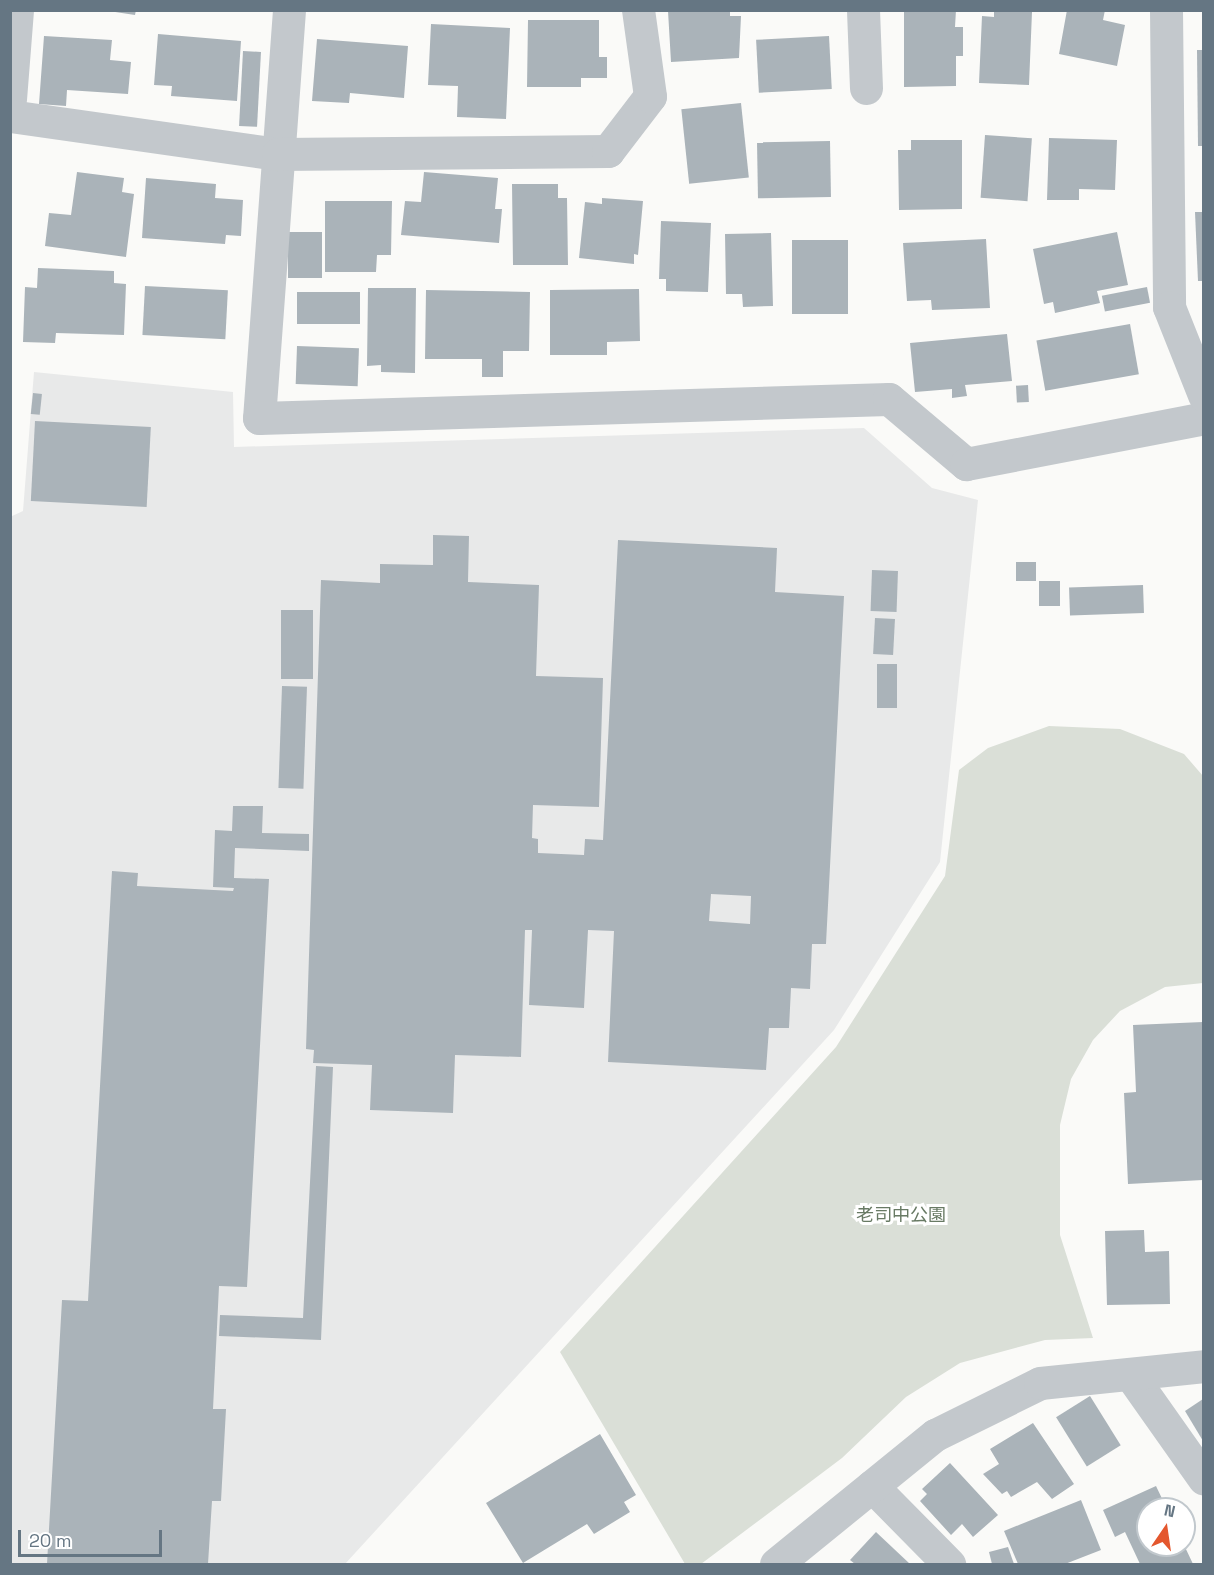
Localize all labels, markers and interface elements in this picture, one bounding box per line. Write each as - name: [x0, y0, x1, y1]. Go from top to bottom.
- park label: 老司中公園: [856, 1204, 946, 1226]
- north arrow: [1136, 1497, 1196, 1557]
- text: N: [1162, 1499, 1177, 1522]
- scale bar: [21, 1518, 165, 1556]
- text: 20 m: [29, 1529, 72, 1552]

